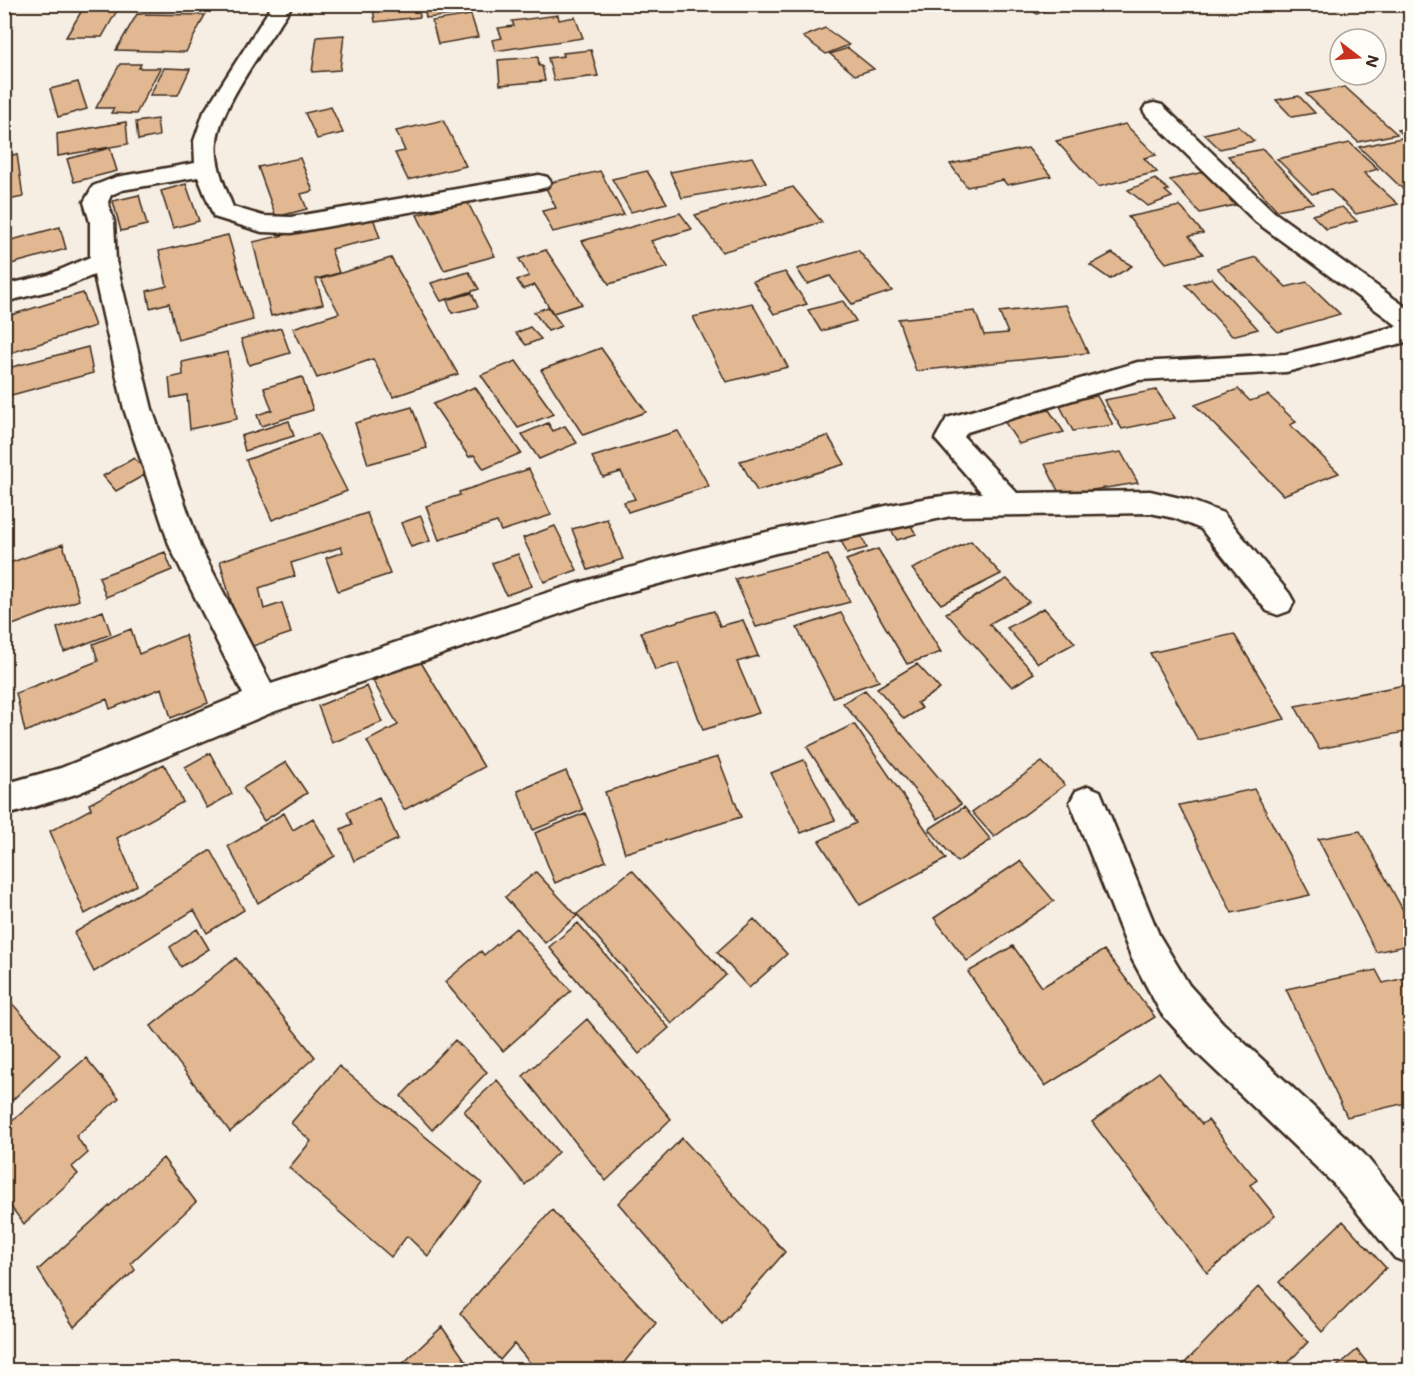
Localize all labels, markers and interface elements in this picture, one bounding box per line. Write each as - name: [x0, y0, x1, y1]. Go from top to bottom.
- north arrow: [1328, 27, 1388, 87]
- text: N: [1361, 53, 1385, 70]

